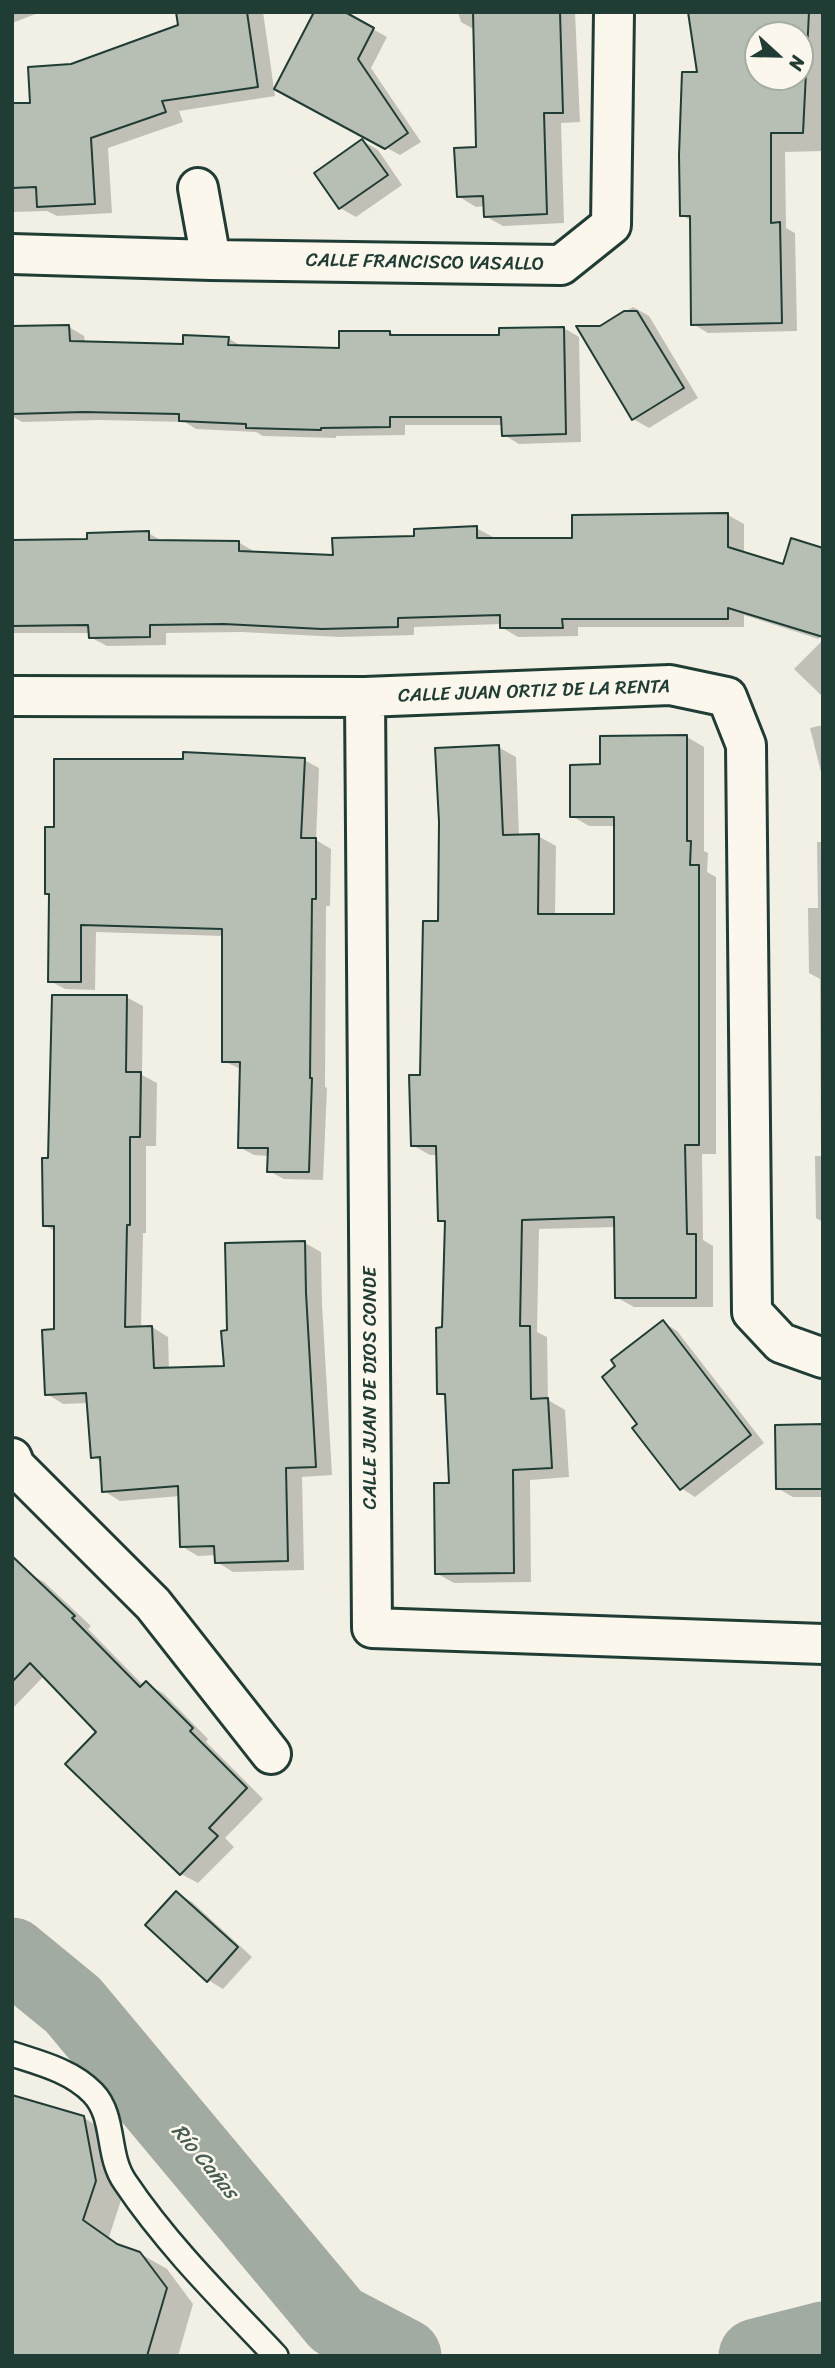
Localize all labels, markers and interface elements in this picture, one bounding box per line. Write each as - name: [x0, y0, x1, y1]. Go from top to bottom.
- north arrow: [744, 21, 814, 91]
- text: N: [779, 51, 815, 76]
- street label: CALLE FRANCISCO VASALLO: [306, 250, 544, 276]
- street label: CALLE JUAN ORTIZ DE LA RENTA: [398, 676, 670, 708]
- street label: CALLE JUAN DE DIOS CONDE: [360, 1267, 382, 1509]
- water label: Río Cañas: [165, 2119, 243, 2205]

